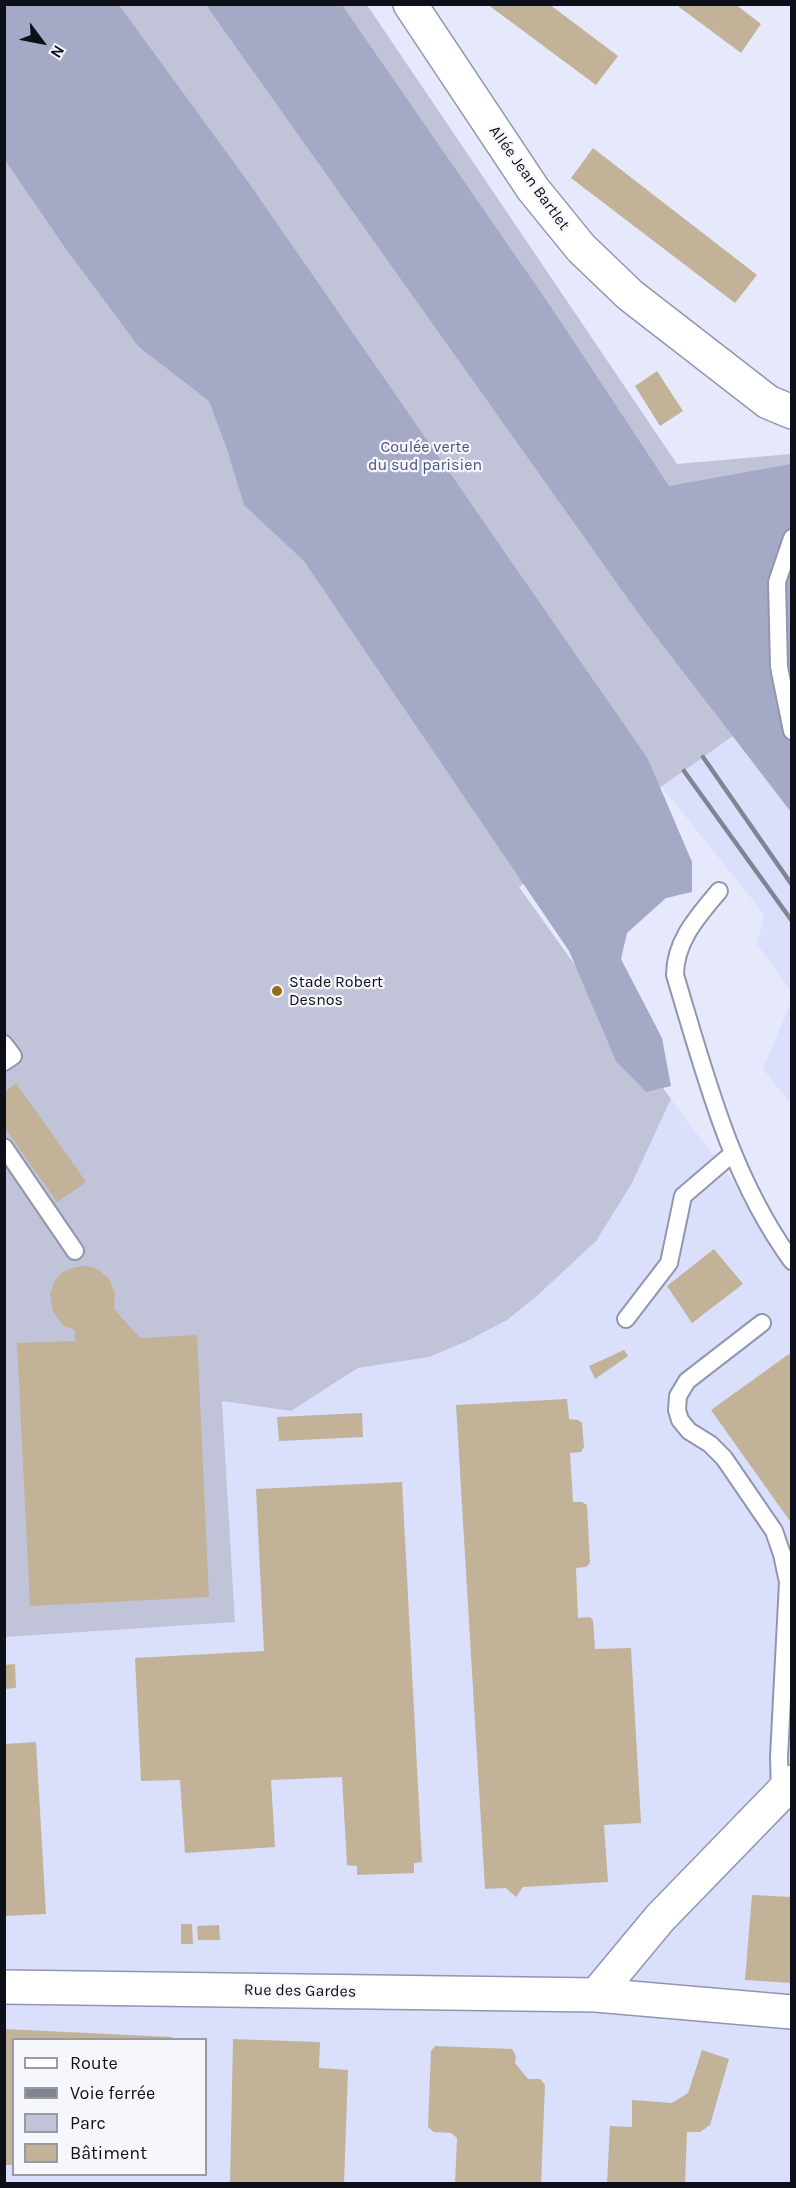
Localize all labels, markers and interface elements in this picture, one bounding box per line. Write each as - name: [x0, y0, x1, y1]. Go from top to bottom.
- north arrow: [12, 12, 72, 72]
- text: N: [47, 42, 69, 62]
- street label: Allée Jean Bartlet: [485, 122, 573, 234]
- park label: Coulée verte du sud parisien: [368, 437, 482, 475]
- place label: Stade Robert Desnos: [289, 972, 383, 1010]
- marker: Stade Robert Desnos: [270, 984, 284, 998]
- street label: Rue des Gardes: [244, 1980, 356, 2002]
- legend: [12, 2038, 207, 2176]
- text: Route: [70, 2052, 118, 2074]
- text: Voie ferrée: [70, 2082, 155, 2104]
- text: Parc: [70, 2112, 106, 2134]
- text: Bâtiment: [70, 2142, 147, 2164]

